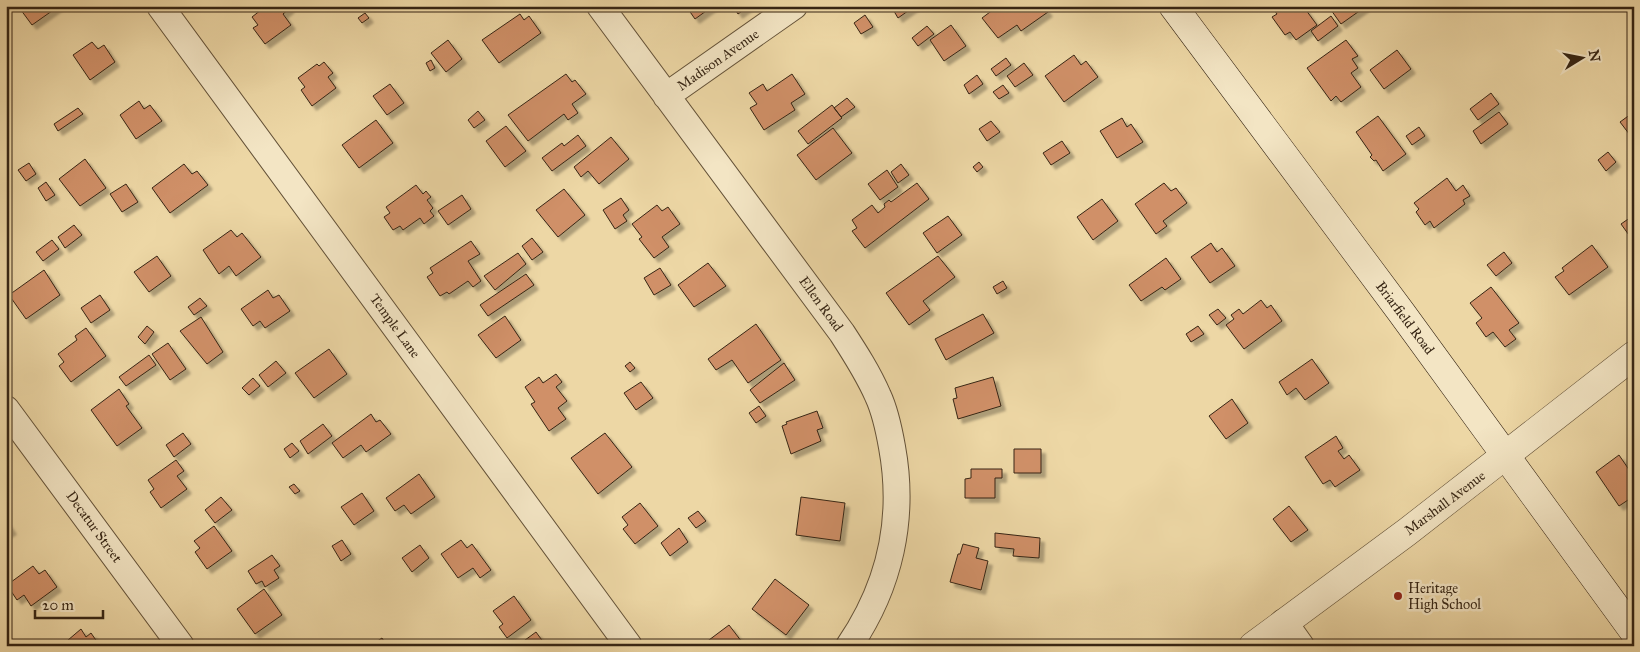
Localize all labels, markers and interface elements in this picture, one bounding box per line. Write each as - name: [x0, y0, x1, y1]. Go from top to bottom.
- street label: Madison Avenue: [674, 25, 762, 95]
- north arrow: [1558, 32, 1608, 82]
- text: N: [1585, 49, 1604, 63]
- street label: Ellen Road: [795, 273, 847, 335]
- street label: Briarfield Road: [1372, 278, 1438, 358]
- street label: Temple Lane: [366, 291, 424, 362]
- street label: Marshall Avenue: [1401, 467, 1489, 539]
- street label: Decatur Street: [62, 488, 126, 566]
- place label: Heritage High School: [1408, 580, 1481, 613]
- scale bar: [35, 587, 102, 619]
- marker: Heritage High School: [1392, 590, 1404, 602]
- text: 20 m: [42, 596, 74, 614]

